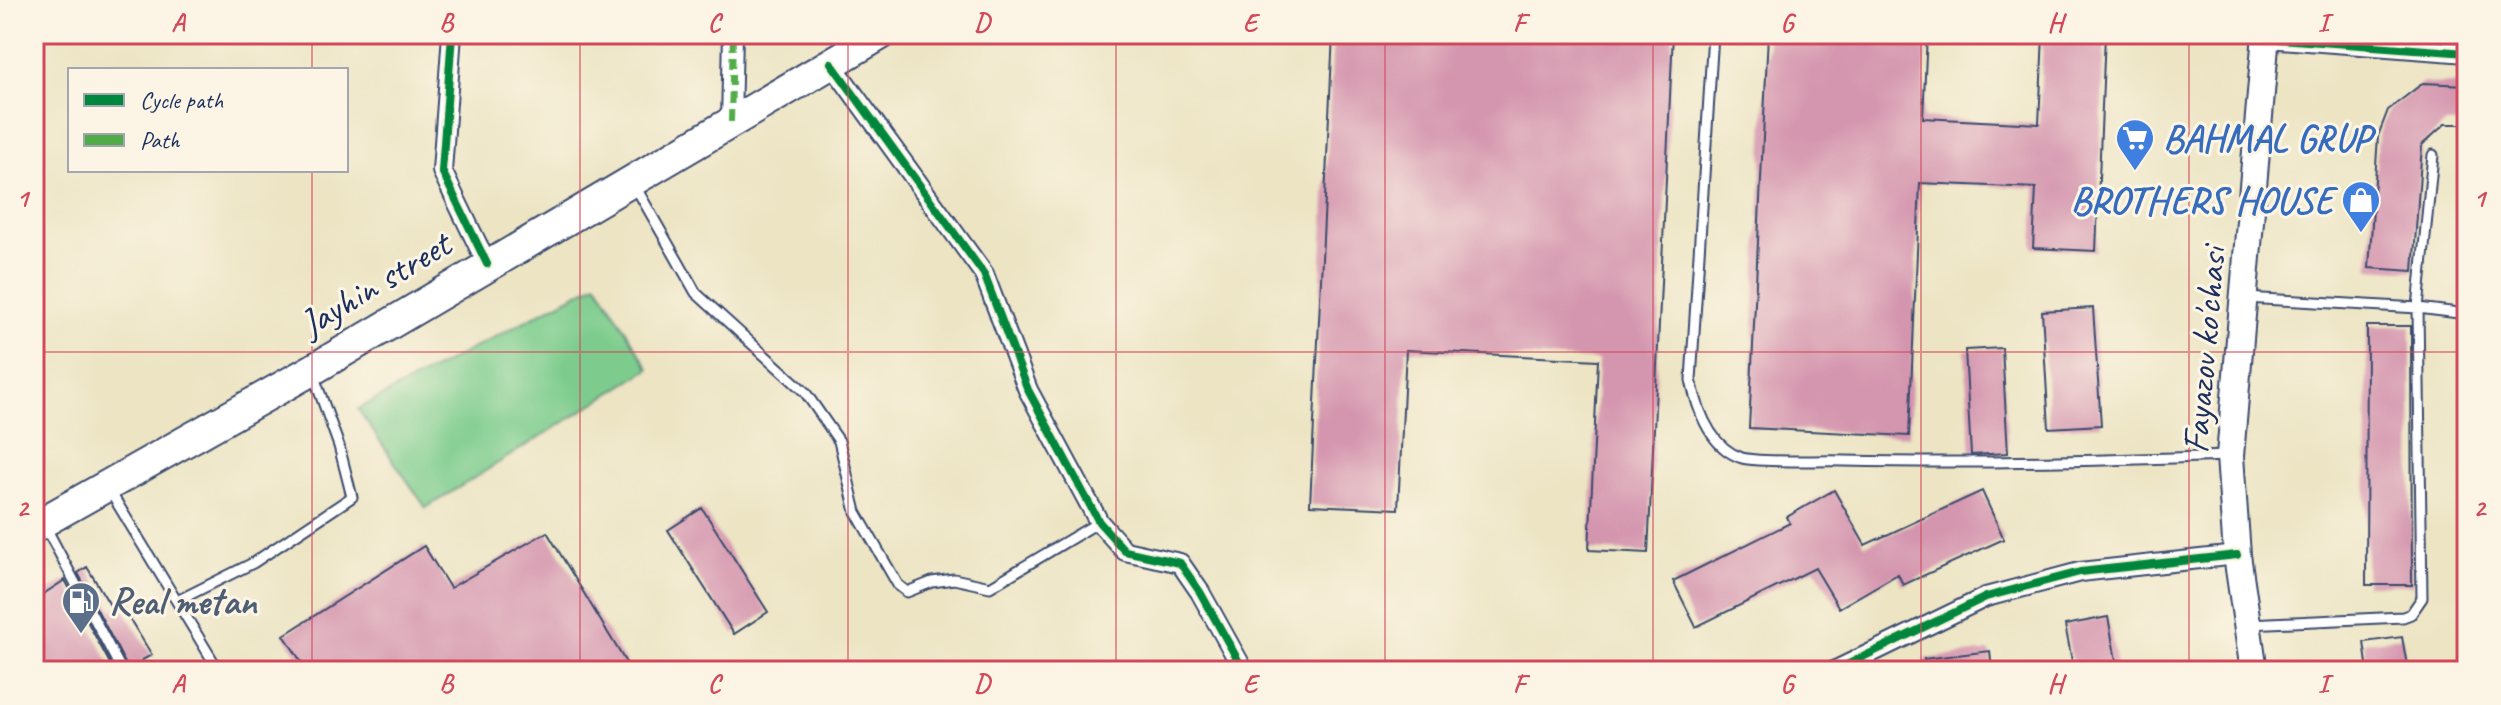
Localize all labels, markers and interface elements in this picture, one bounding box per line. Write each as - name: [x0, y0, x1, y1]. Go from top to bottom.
- text: A: [171, 6, 186, 39]
- text: B: [439, 6, 455, 39]
- text: C: [708, 6, 724, 39]
- text: D: [974, 6, 992, 39]
- text: E: [1243, 6, 1261, 39]
- text: F: [1513, 6, 1531, 39]
- text: G: [1781, 6, 1797, 39]
- text: H: [2048, 6, 2068, 39]
- text: I: [2318, 6, 2335, 39]
- legend: [68, 68, 348, 172]
- text: Cycle path: [140, 85, 224, 115]
- place label: BAHMAL GRUP: [2163, 115, 2377, 162]
- supermarket icon: BAHMAL GRUP: [2114, 117, 2156, 172]
- text: Path: [140, 125, 181, 155]
- place label: BROTHERS HOUSE: [2071, 177, 2339, 224]
- shop icon: BROTHERS HOUSE: [2340, 179, 2382, 234]
- text: 1: [16, 182, 31, 215]
- text: 1: [2473, 182, 2488, 215]
- street label: Jayhin street: [290, 219, 462, 348]
- street label: Fayazov ko'chasi: [2172, 241, 2237, 455]
- text: 2: [16, 491, 30, 524]
- text: 2: [2473, 491, 2487, 524]
- place label: Real metan: [109, 578, 258, 625]
- fuel station icon: Real metan: [60, 580, 102, 635]
- text: A: [171, 667, 186, 700]
- text: B: [439, 667, 455, 700]
- text: C: [708, 667, 724, 700]
- text: D: [974, 667, 992, 700]
- text: E: [1243, 667, 1261, 700]
- text: F: [1513, 667, 1531, 700]
- text: G: [1781, 667, 1797, 700]
- text: H: [2048, 667, 2068, 700]
- text: I: [2318, 667, 2335, 700]

